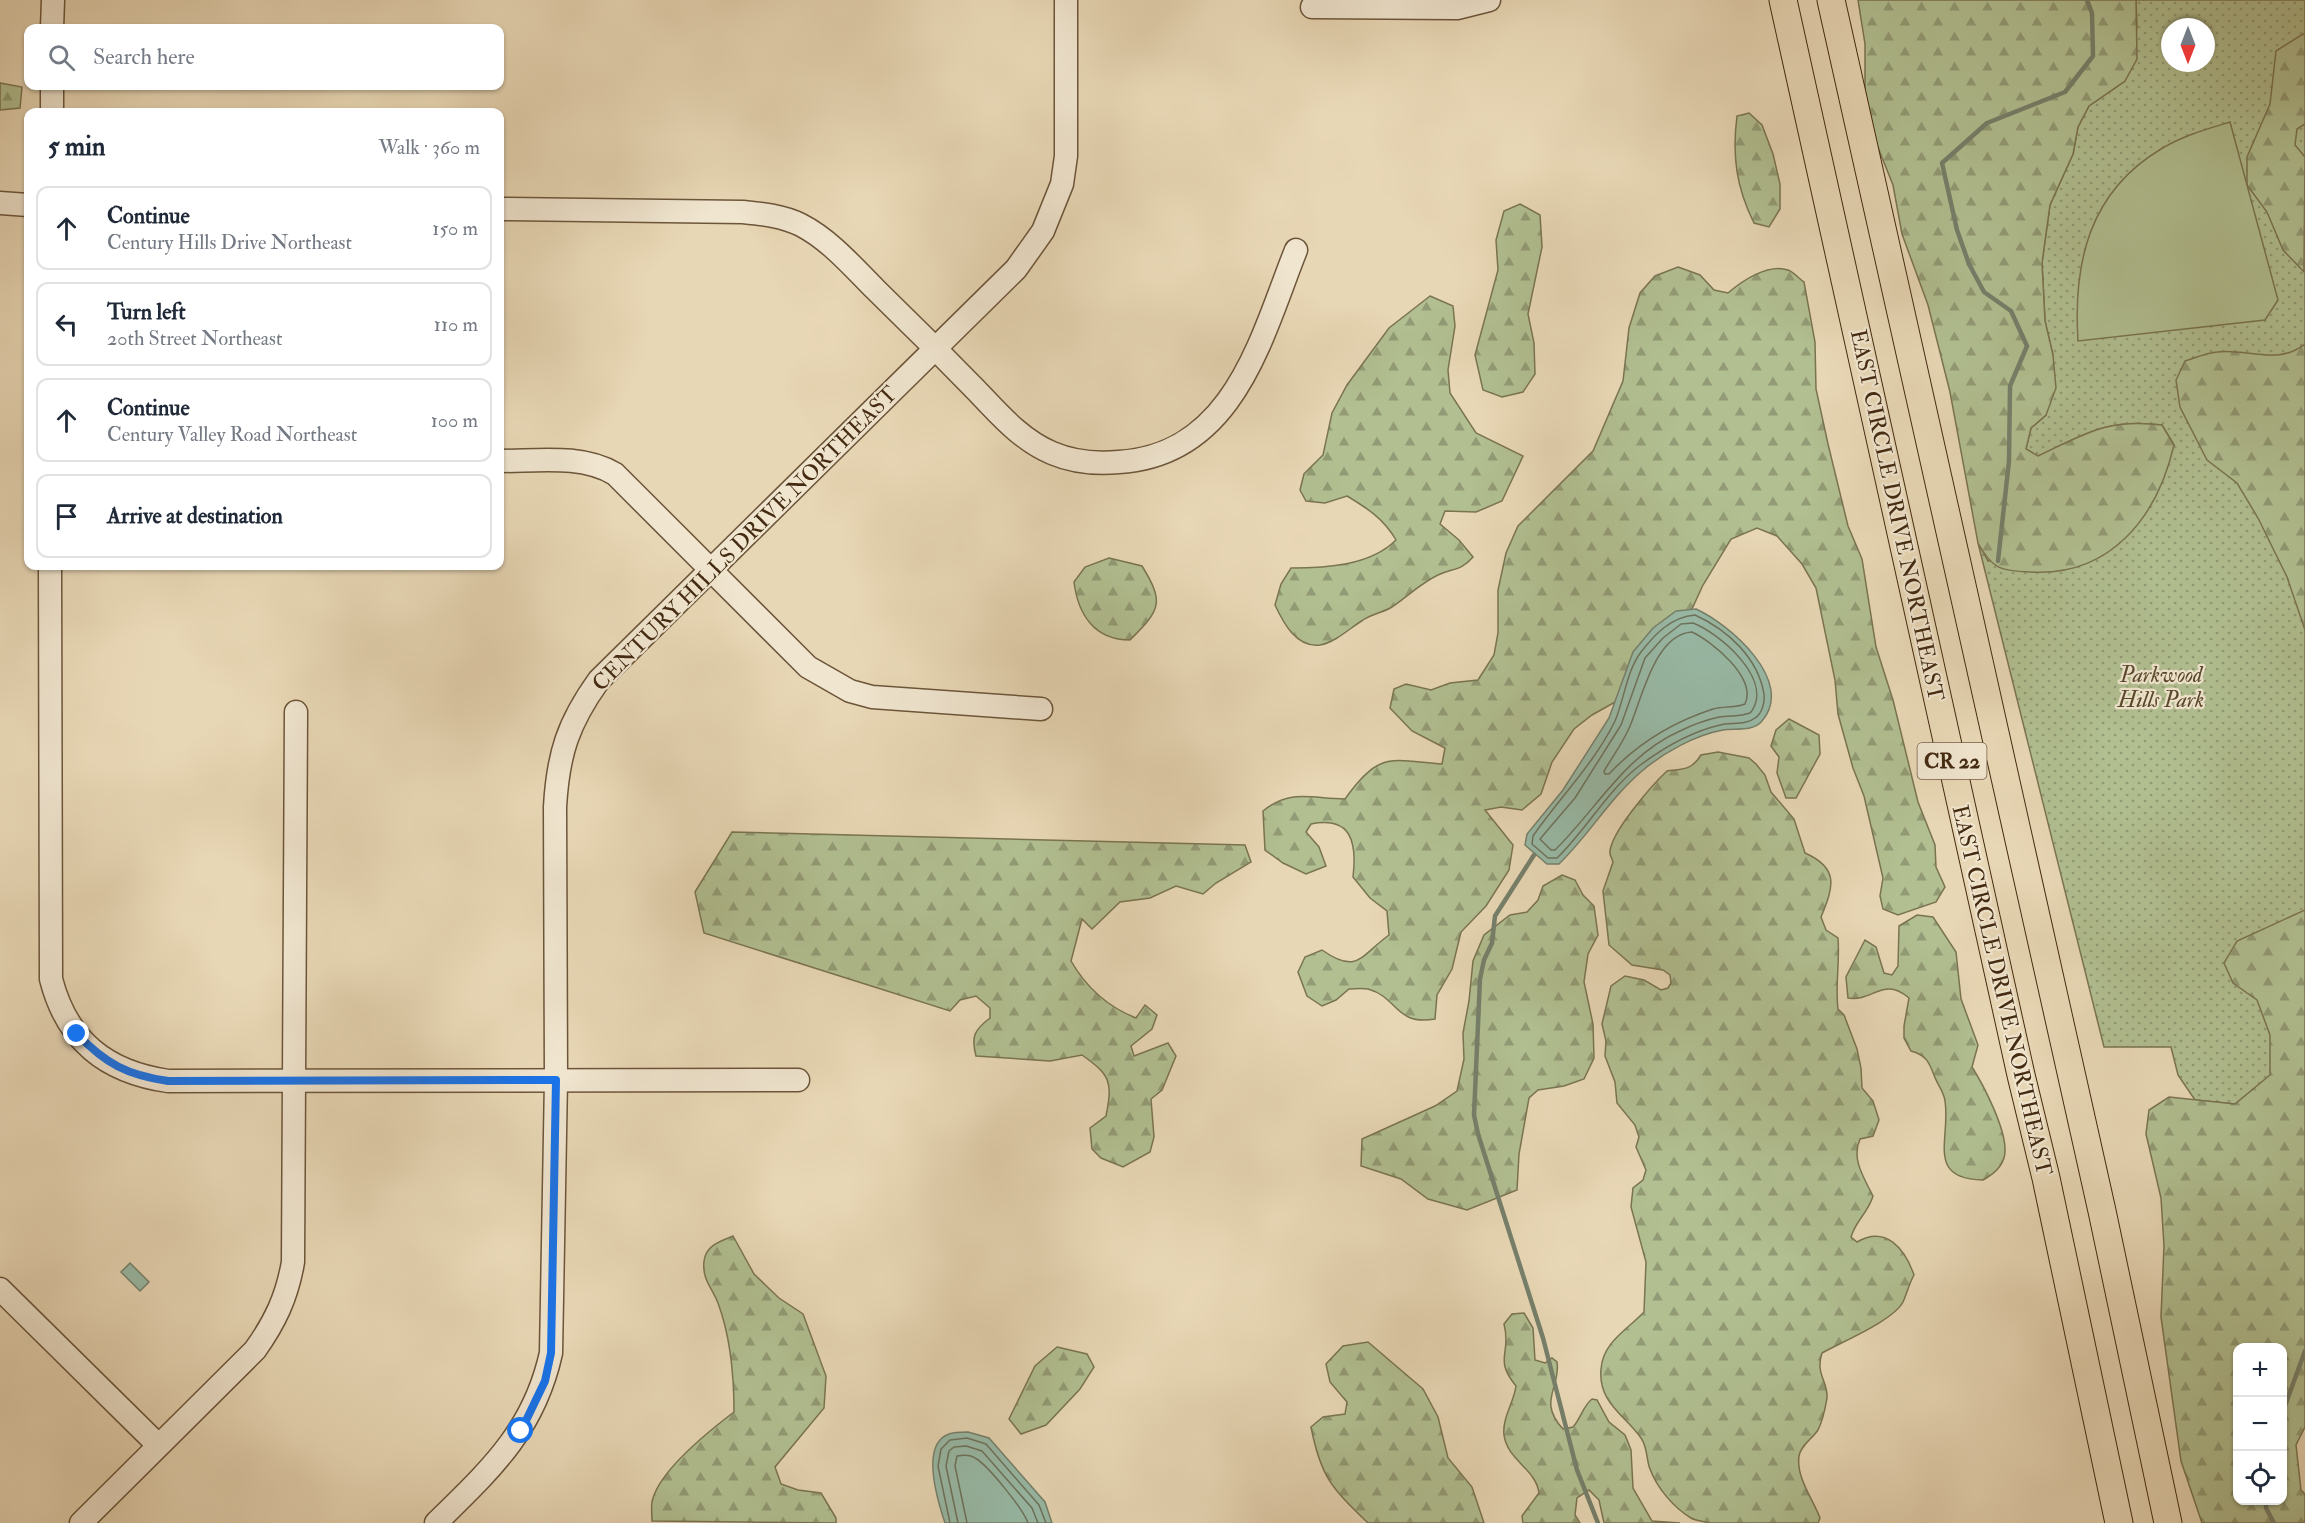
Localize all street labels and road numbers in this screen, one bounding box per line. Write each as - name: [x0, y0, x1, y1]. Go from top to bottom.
- street label: EAST CIRCLE DRIVE NORTHEAST: [1844, 327, 1950, 704]
- street label: CENTURY HILLS DRIVE NORTHEAST: [586, 380, 904, 697]
- road number: CR 22: [1918, 743, 1986, 779]
- street label: EAST CIRCLE DRIVE NORTHEAST: [1946, 802, 2058, 1179]

